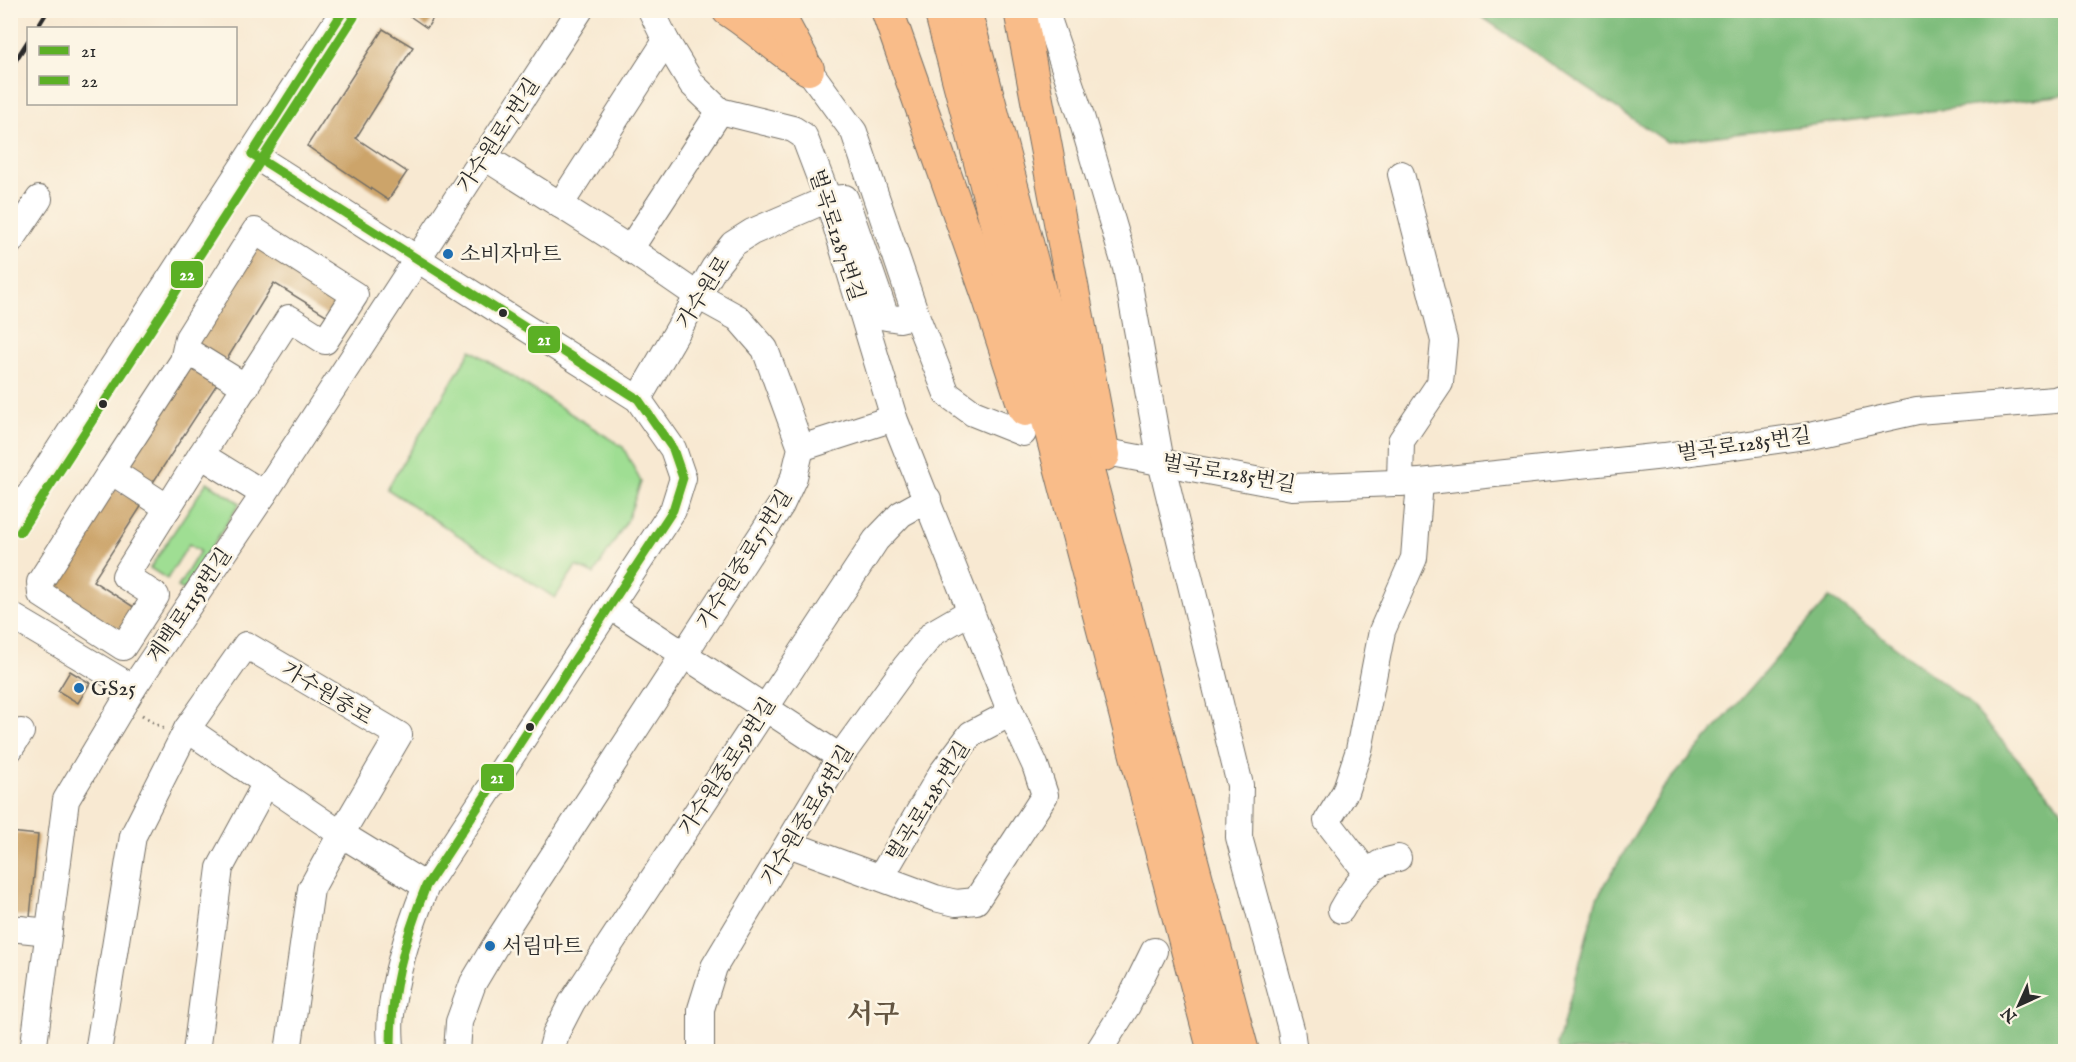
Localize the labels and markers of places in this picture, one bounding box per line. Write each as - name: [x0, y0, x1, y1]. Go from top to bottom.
- place label: 소비자마트: [460, 242, 561, 269]
- marker: 소비자마트: [441, 247, 455, 261]
- unlabelled marker: [497, 307, 509, 319]
- unlabelled marker: [97, 398, 109, 410]
- place label: GS25: [91, 676, 136, 703]
- marker: GS25: [72, 681, 86, 695]
- unlabelled marker: [524, 721, 536, 733]
- place label: 서림마트: [502, 934, 583, 961]
- marker: 서림마트: [483, 939, 497, 953]

